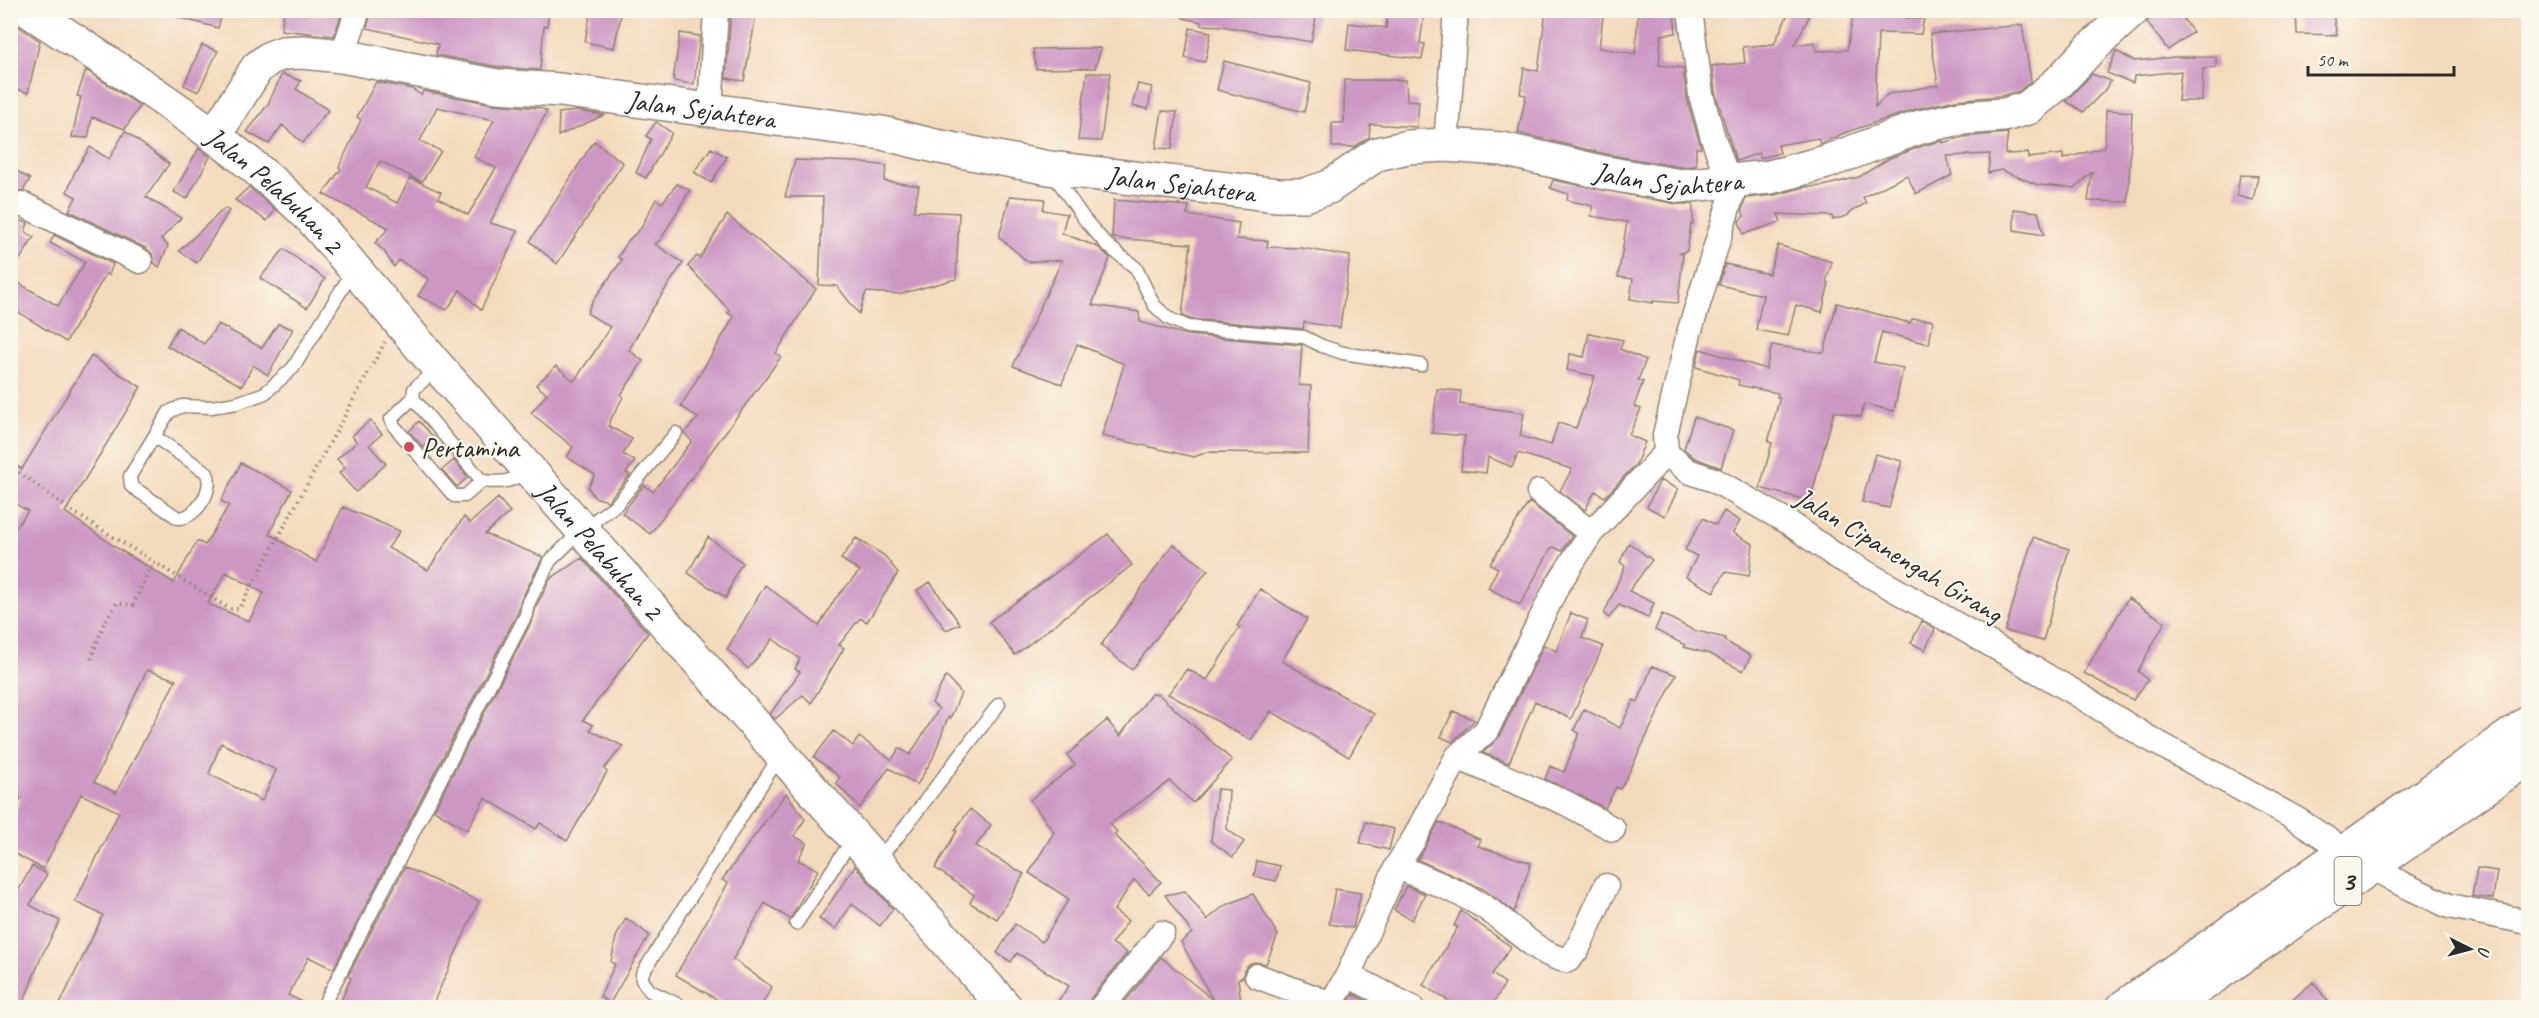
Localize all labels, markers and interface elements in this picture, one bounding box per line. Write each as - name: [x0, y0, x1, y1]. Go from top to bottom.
- scale bar: [2308, 39, 2454, 77]
- text: 50 m: [2317, 49, 2350, 71]
- street label: Jalan Sejahtera: [623, 81, 780, 136]
- street label: Jalan Pelabuhan 2: [198, 117, 353, 262]
- street label: Jalan Sejahtera: [1589, 153, 1747, 204]
- street label: Jalan Sejahtera: [1103, 157, 1260, 210]
- place label: Pertamina: [421, 430, 521, 465]
- marker: Pertamina: [402, 440, 416, 454]
- street label: Jalan Pelabuhan 2: [528, 472, 672, 628]
- street label: Jalan Cipanengah Girang: [1787, 478, 2010, 631]
- road number: 3: [2334, 857, 2362, 905]
- north arrow: [2440, 919, 2500, 979]
- text: U: [2473, 946, 2494, 959]

